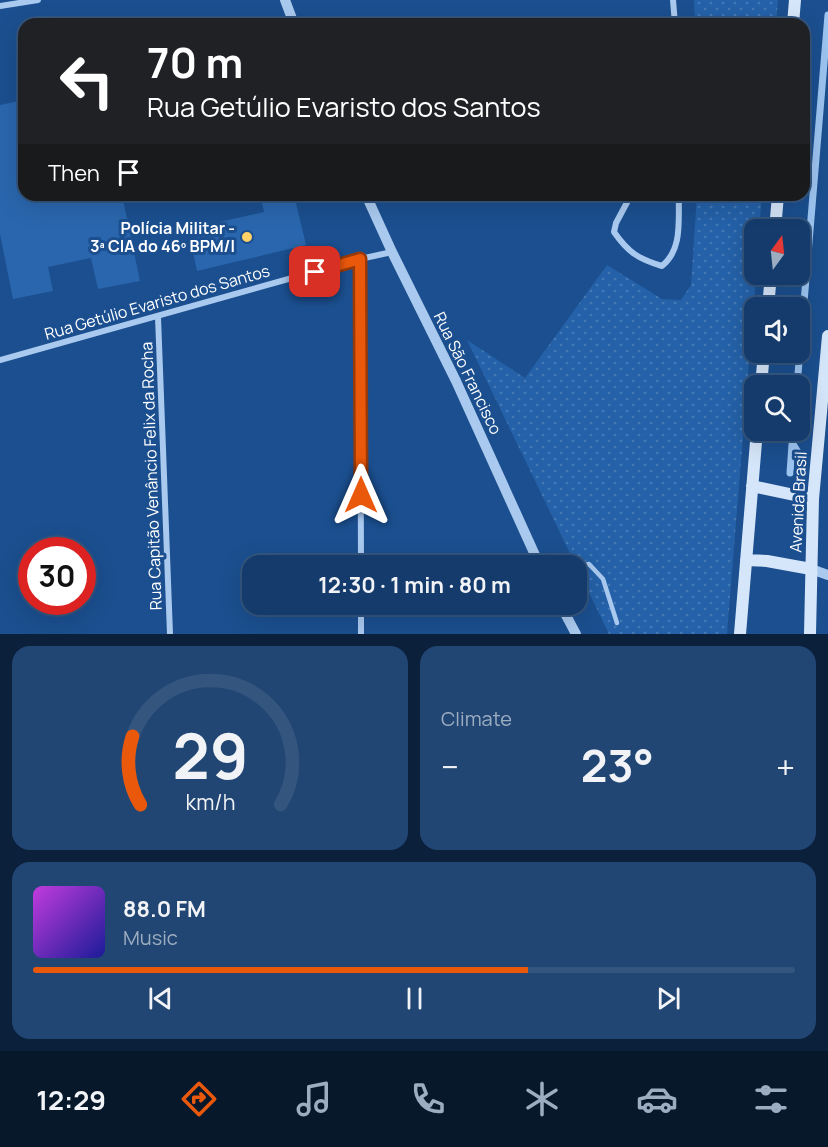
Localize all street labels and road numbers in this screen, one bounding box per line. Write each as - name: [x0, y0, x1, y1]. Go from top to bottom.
- street label: Rua Getúlio Evaristo dos Santos: [42, 259, 272, 345]
- street label: Rua São Francisco: [429, 308, 507, 438]
- street label: Rua Capitão Venâncio Felix da Rocha: [135, 341, 167, 611]
- street label: Avenida Brasil: [784, 451, 812, 553]

